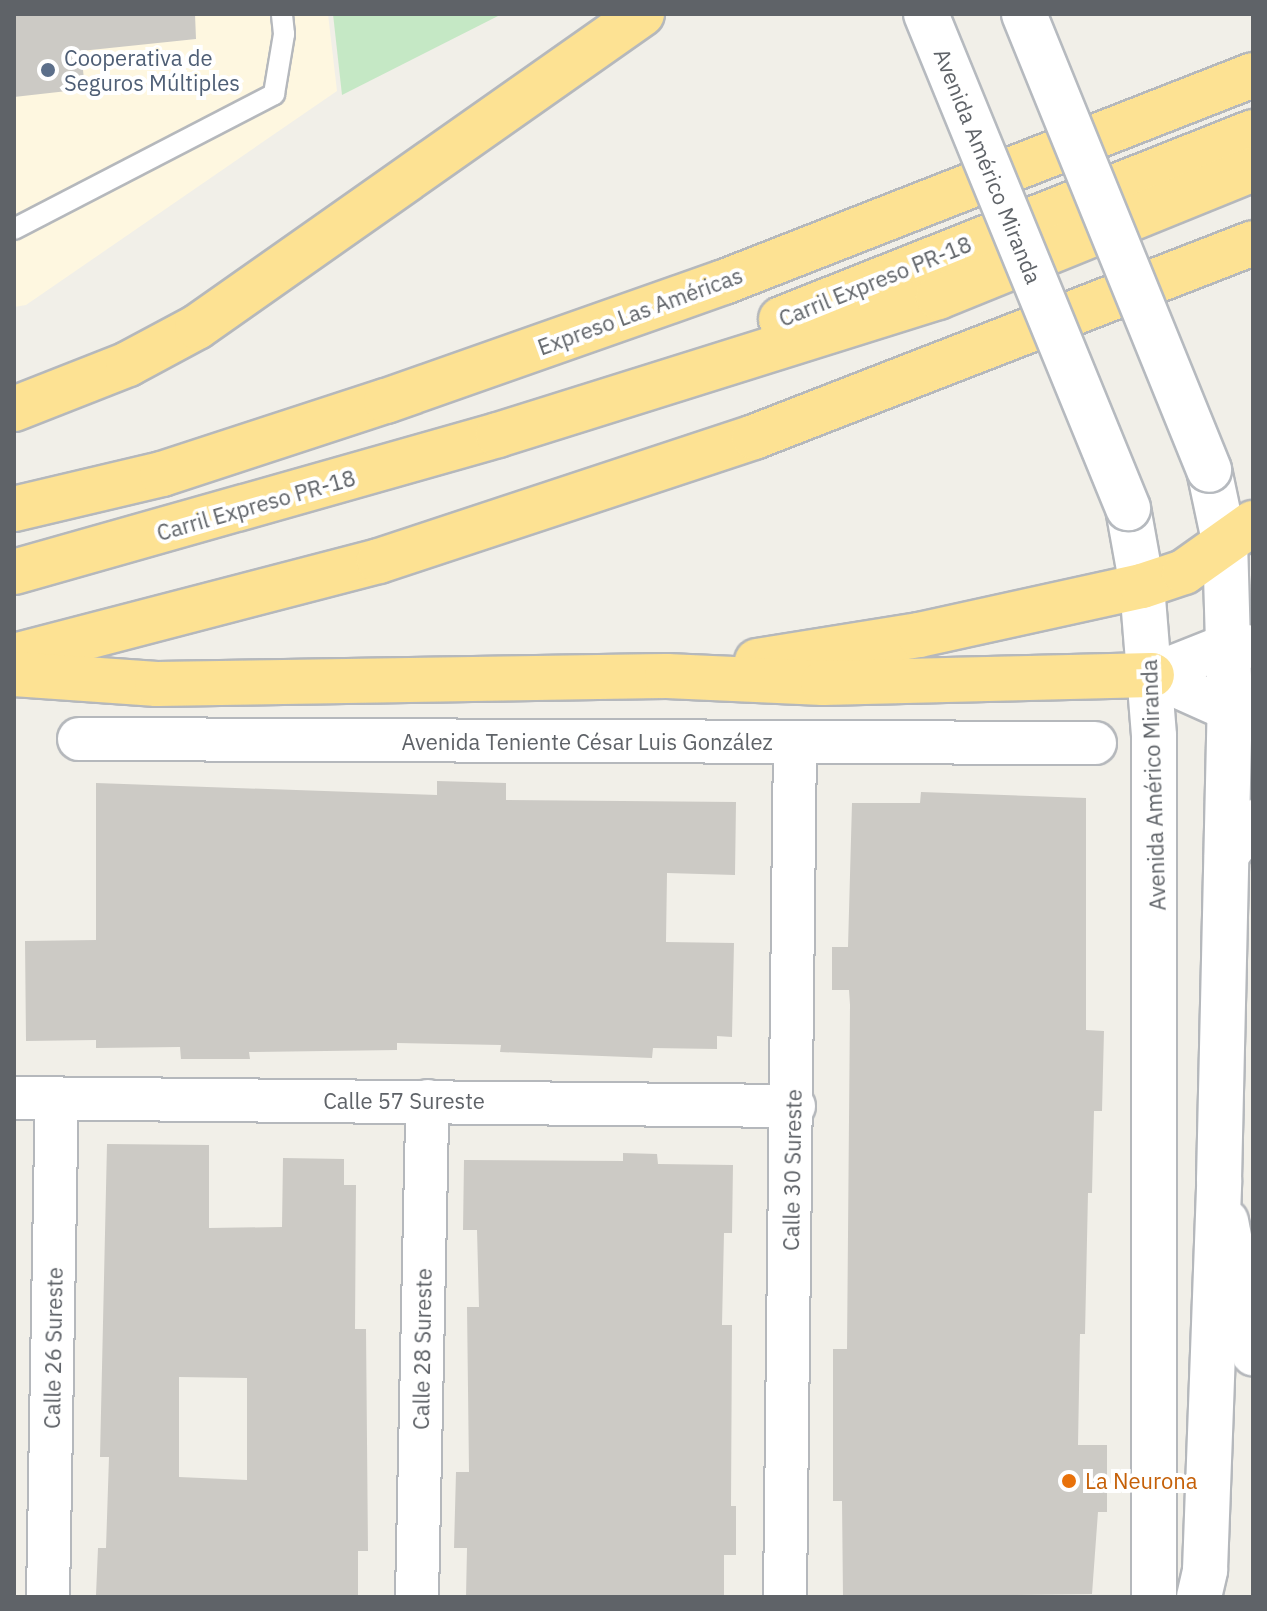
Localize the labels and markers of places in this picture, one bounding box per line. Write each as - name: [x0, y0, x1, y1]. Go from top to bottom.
- place label: Cooperativa de Seguros Múltiples: [64, 44, 240, 96]
- marker: Cooperativa de Seguros Múltiples: [39, 61, 57, 79]
- place label: La Neurona: [1085, 1468, 1198, 1494]
- marker: La Neurona: [1060, 1472, 1078, 1490]

